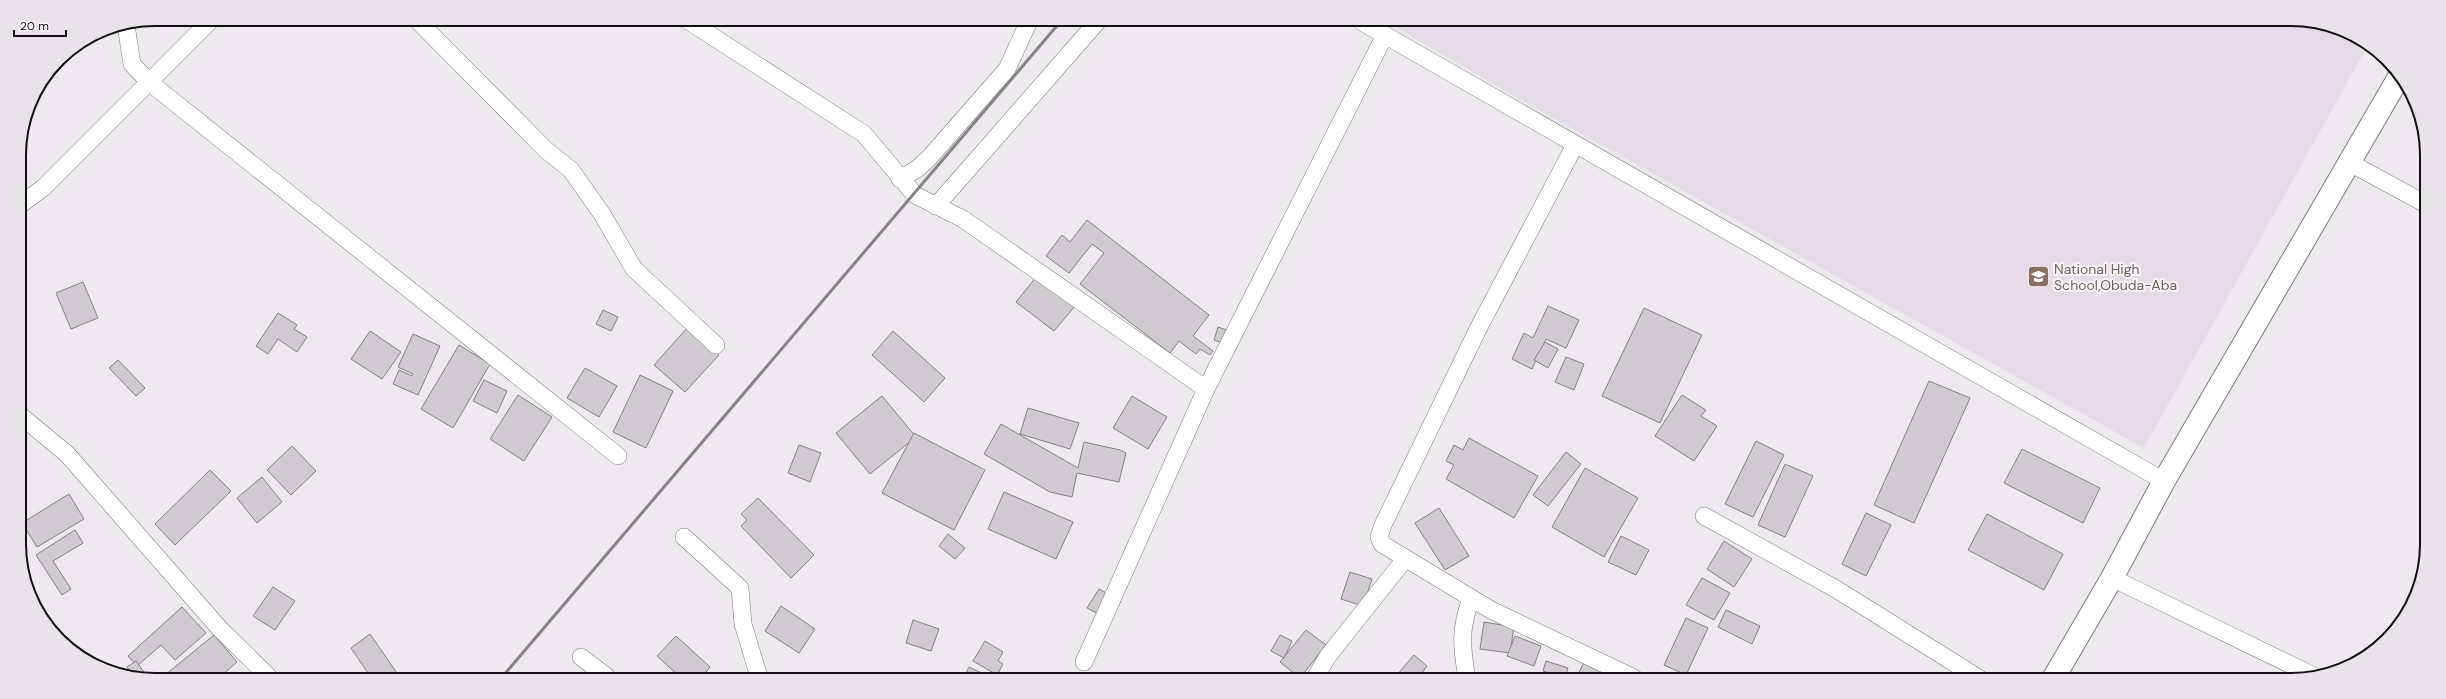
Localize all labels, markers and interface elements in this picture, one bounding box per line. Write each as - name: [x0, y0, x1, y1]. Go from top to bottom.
- scale bar: [14, 12, 66, 38]
- text: 20 m: [20, 18, 49, 34]
- place label: National High School,Obuda-Aba: [2054, 260, 2177, 294]
- school or university icon: National High School,Obuda-Aba: [2025, 264, 2051, 290]

